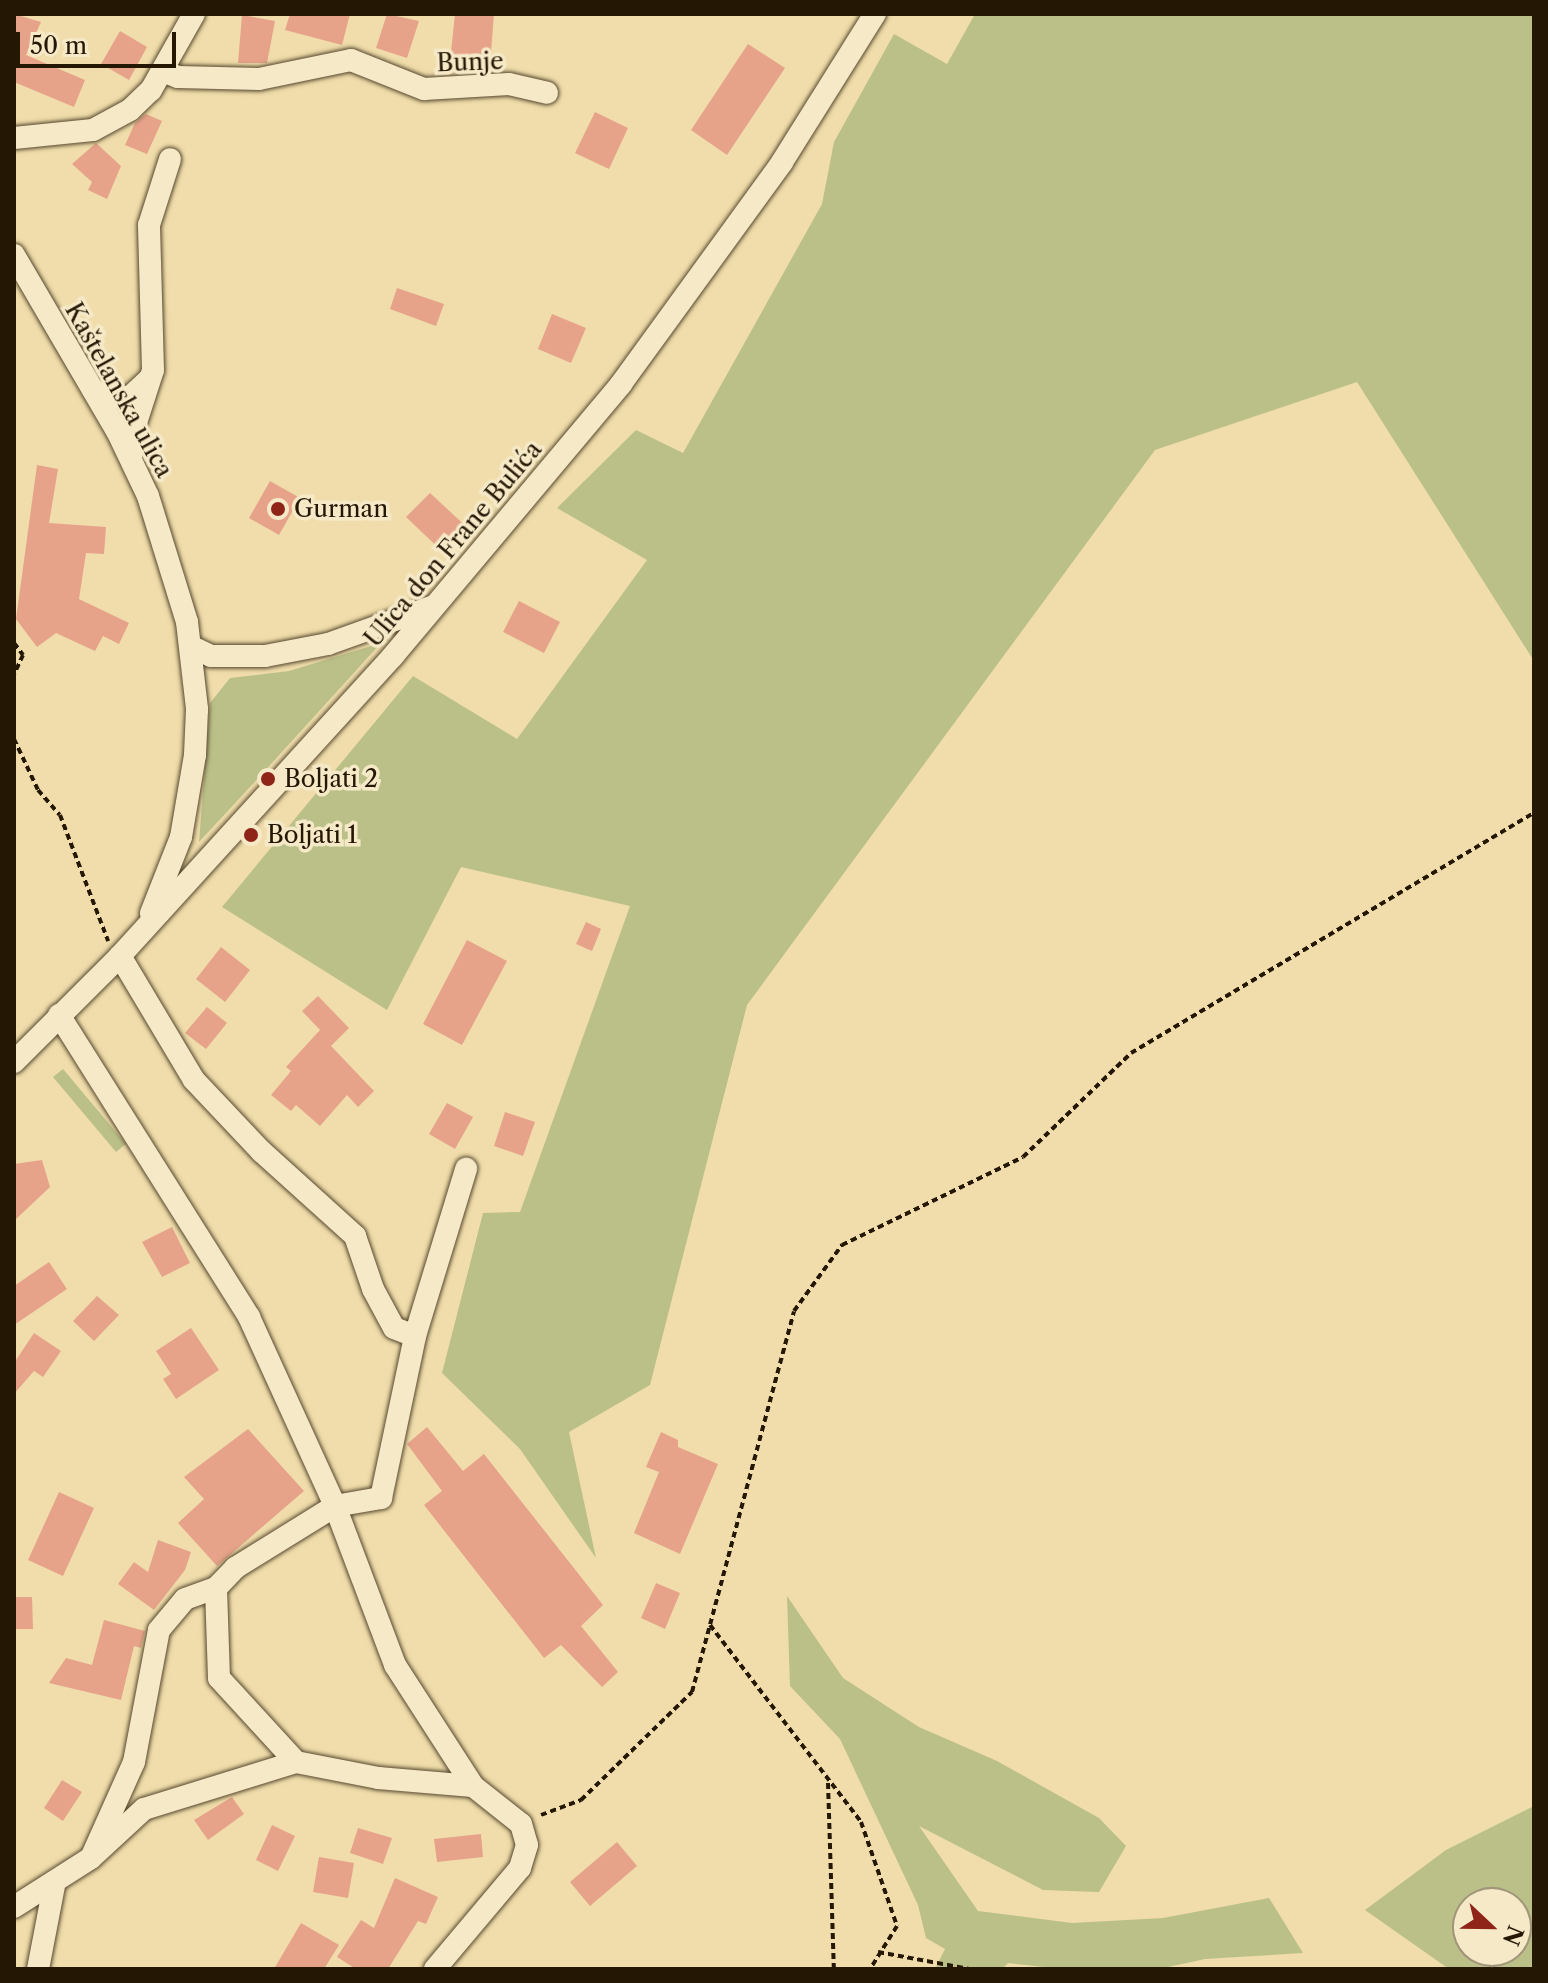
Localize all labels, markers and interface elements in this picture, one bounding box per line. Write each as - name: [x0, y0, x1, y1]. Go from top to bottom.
- scale bar: [20, 16, 180, 66]
- text: 50 m: [30, 31, 87, 60]
- street label: Bunje: [436, 46, 504, 78]
- street label: Kaštelanska ulica: [59, 297, 179, 483]
- street label: Ulica don Frane Bulića: [358, 435, 548, 653]
- place label: Gurman: [294, 495, 388, 523]
- marker: Gurman: [269, 500, 287, 518]
- place label: Boljati 2: [284, 765, 378, 793]
- marker: Boljati 2: [259, 770, 277, 788]
- place label: Boljati 1: [267, 821, 357, 849]
- marker: Boljati 1: [242, 826, 260, 844]
- north arrow: [1452, 1887, 1532, 1967]
- text: N: [1497, 1922, 1529, 1949]

